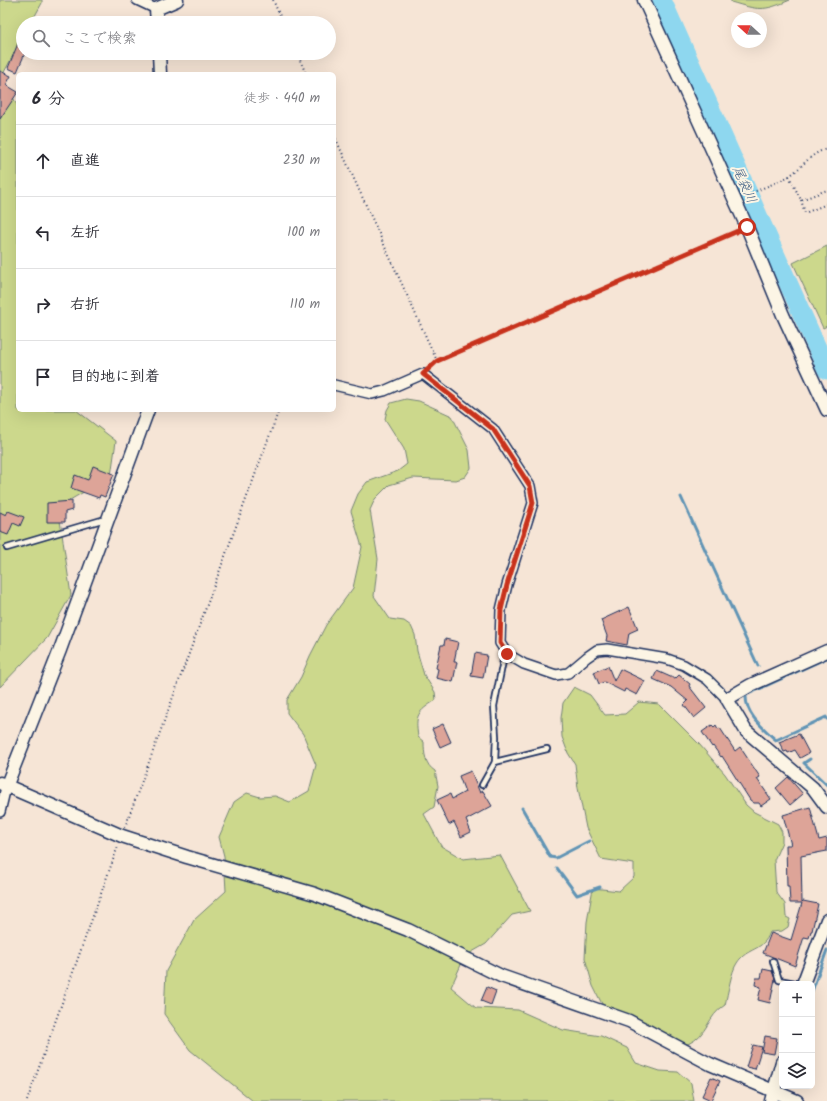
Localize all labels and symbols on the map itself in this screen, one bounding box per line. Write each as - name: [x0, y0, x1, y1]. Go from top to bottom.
- north arrow: [731, 12, 767, 48]
- water label: 尾袋川: [726, 163, 762, 207]
- route start: [738, 218, 756, 236]
- route end: [498, 645, 516, 663]

